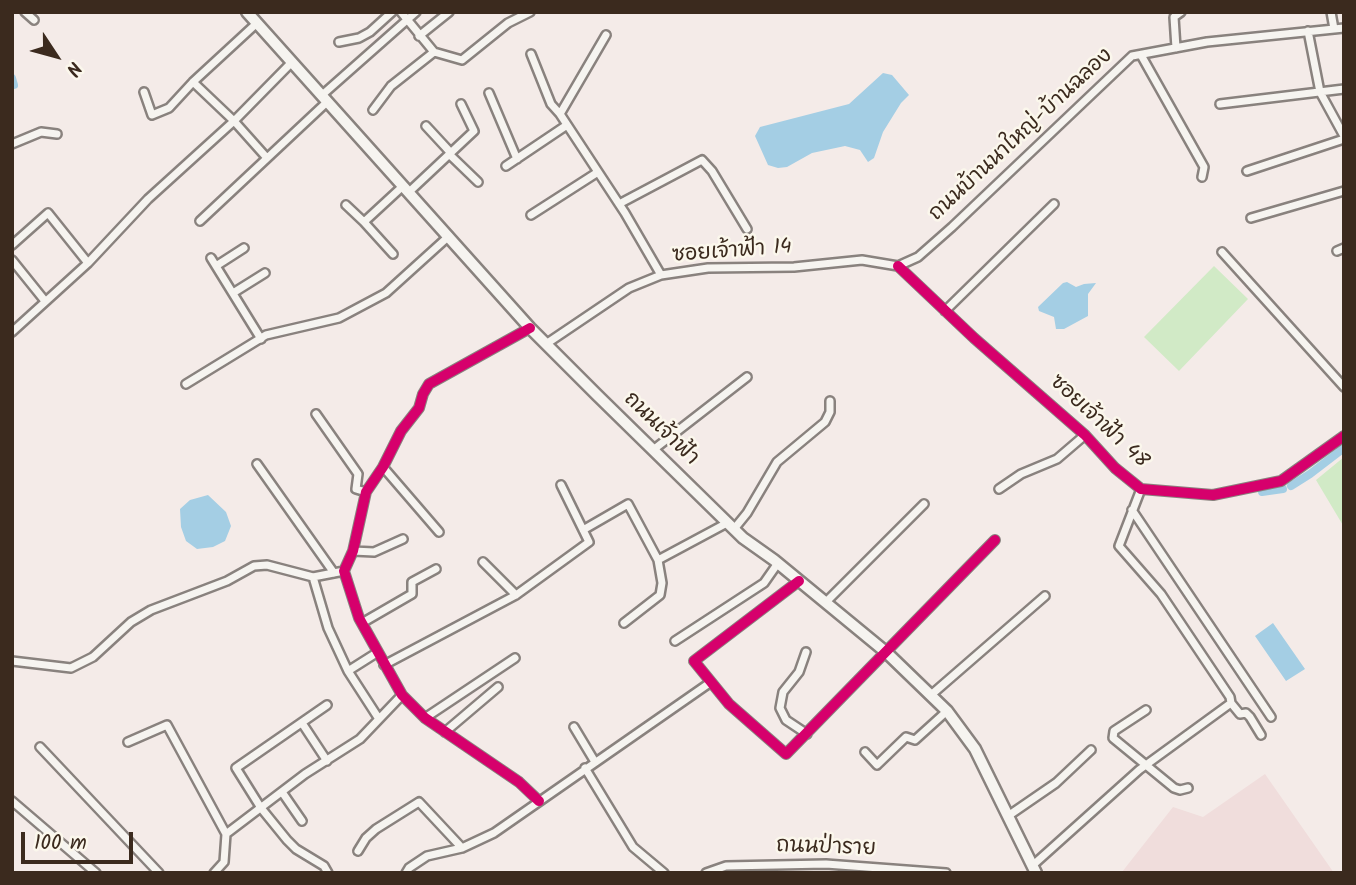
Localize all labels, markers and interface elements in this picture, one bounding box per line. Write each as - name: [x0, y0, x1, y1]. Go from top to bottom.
- north arrow: [21, 21, 91, 91]
- street label: ถนนบ้านนาใหญ่-บ้านฉลอง: [925, 44, 1119, 228]
- text: N: [57, 55, 89, 82]
- street label: ซอยเจ้าฟ้า 14: [671, 236, 793, 270]
- street label: ซอยเจ้าฟ้า 48: [1043, 371, 1153, 475]
- street label: ถนนเจ้าฟ้า: [617, 388, 703, 472]
- scale bar: [24, 818, 136, 862]
- text: 100 m: [34, 827, 87, 860]
- street label: ถนนป่าราย: [776, 835, 876, 863]

